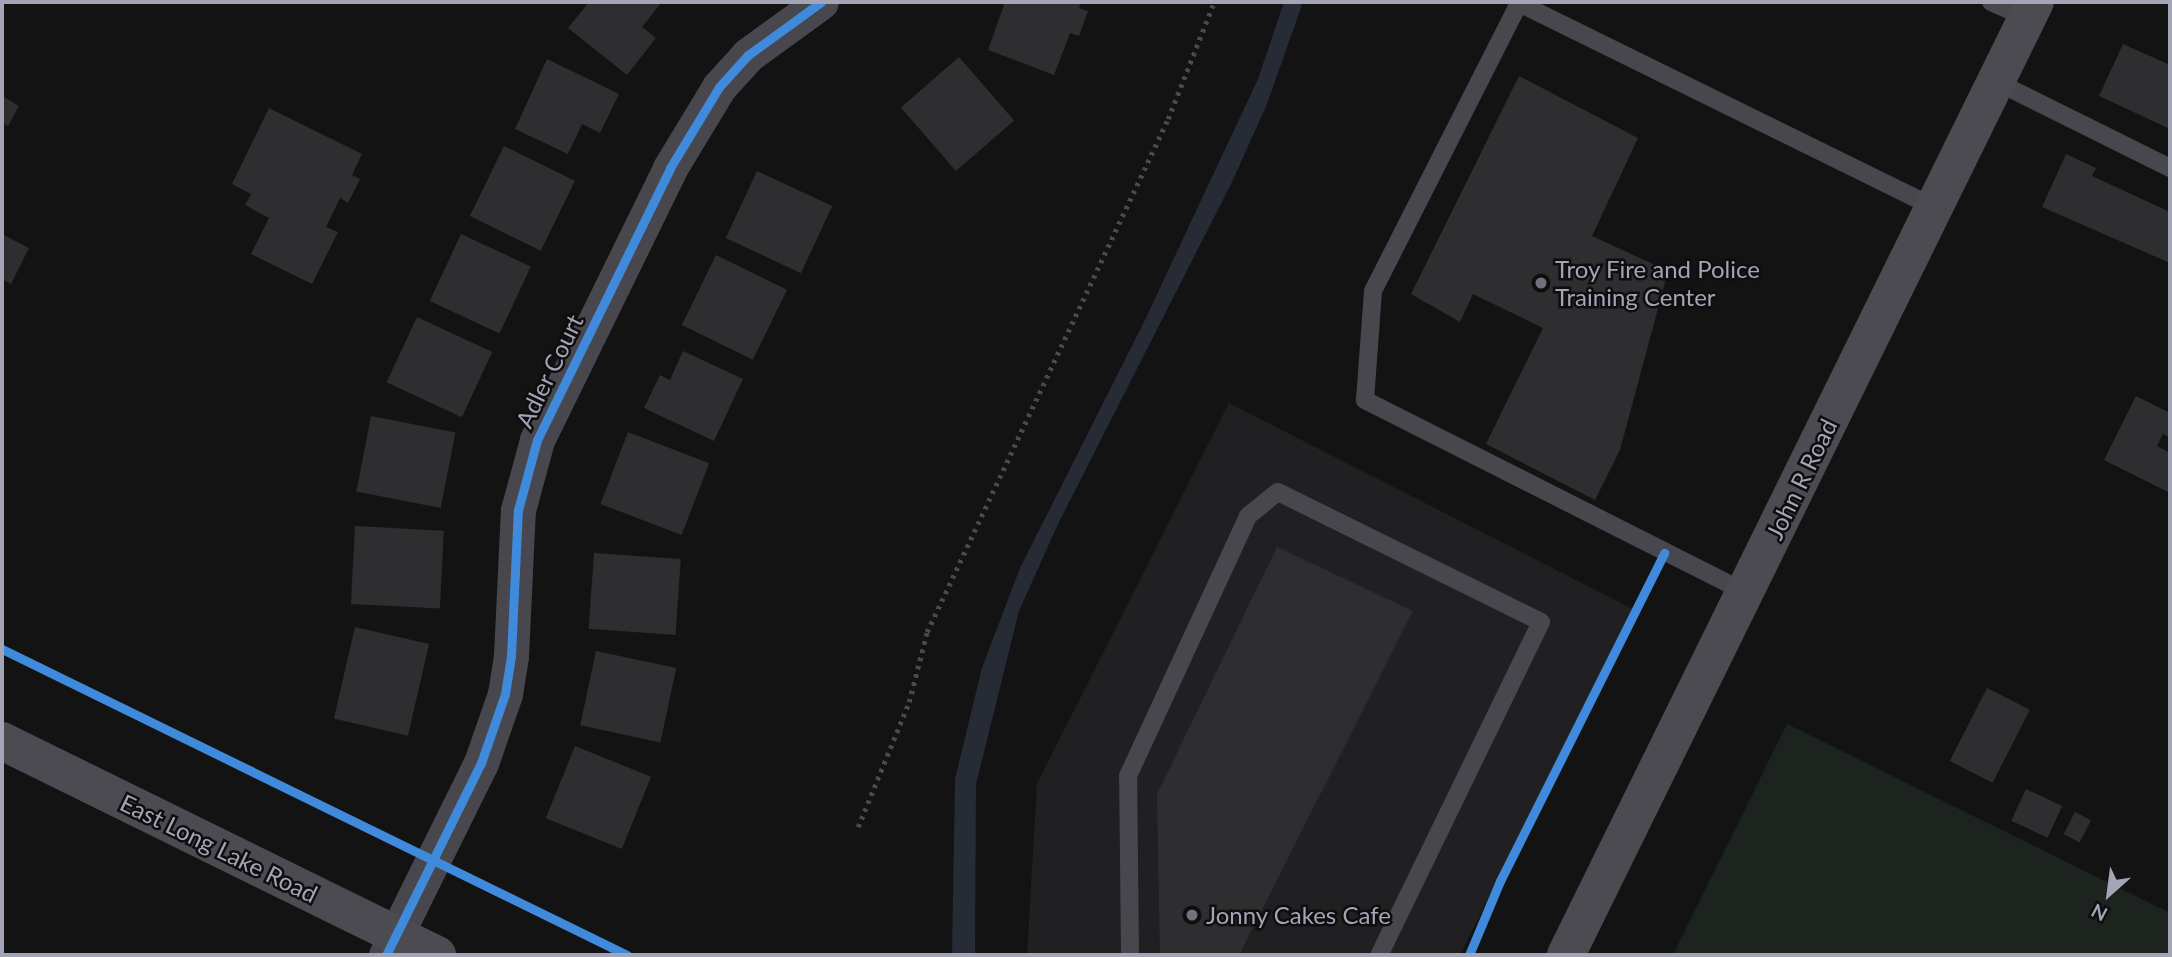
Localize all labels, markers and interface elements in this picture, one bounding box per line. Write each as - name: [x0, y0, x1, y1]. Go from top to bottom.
- place label: Troy Fire and Police Training Center: [1555, 255, 1760, 311]
- marker: Troy Fire and Police Training Center: [1533, 275, 1549, 291]
- street label: Adler Court: [509, 310, 589, 432]
- street label: John R Road: [1759, 414, 1843, 544]
- street label: East Long Lake Road: [116, 788, 322, 908]
- north arrow: [2074, 859, 2144, 929]
- text: N: [2087, 899, 2111, 927]
- place label: Jonny Cakes Cafe: [1206, 901, 1391, 929]
- marker: Jonny Cakes Cafe: [1184, 907, 1200, 923]

